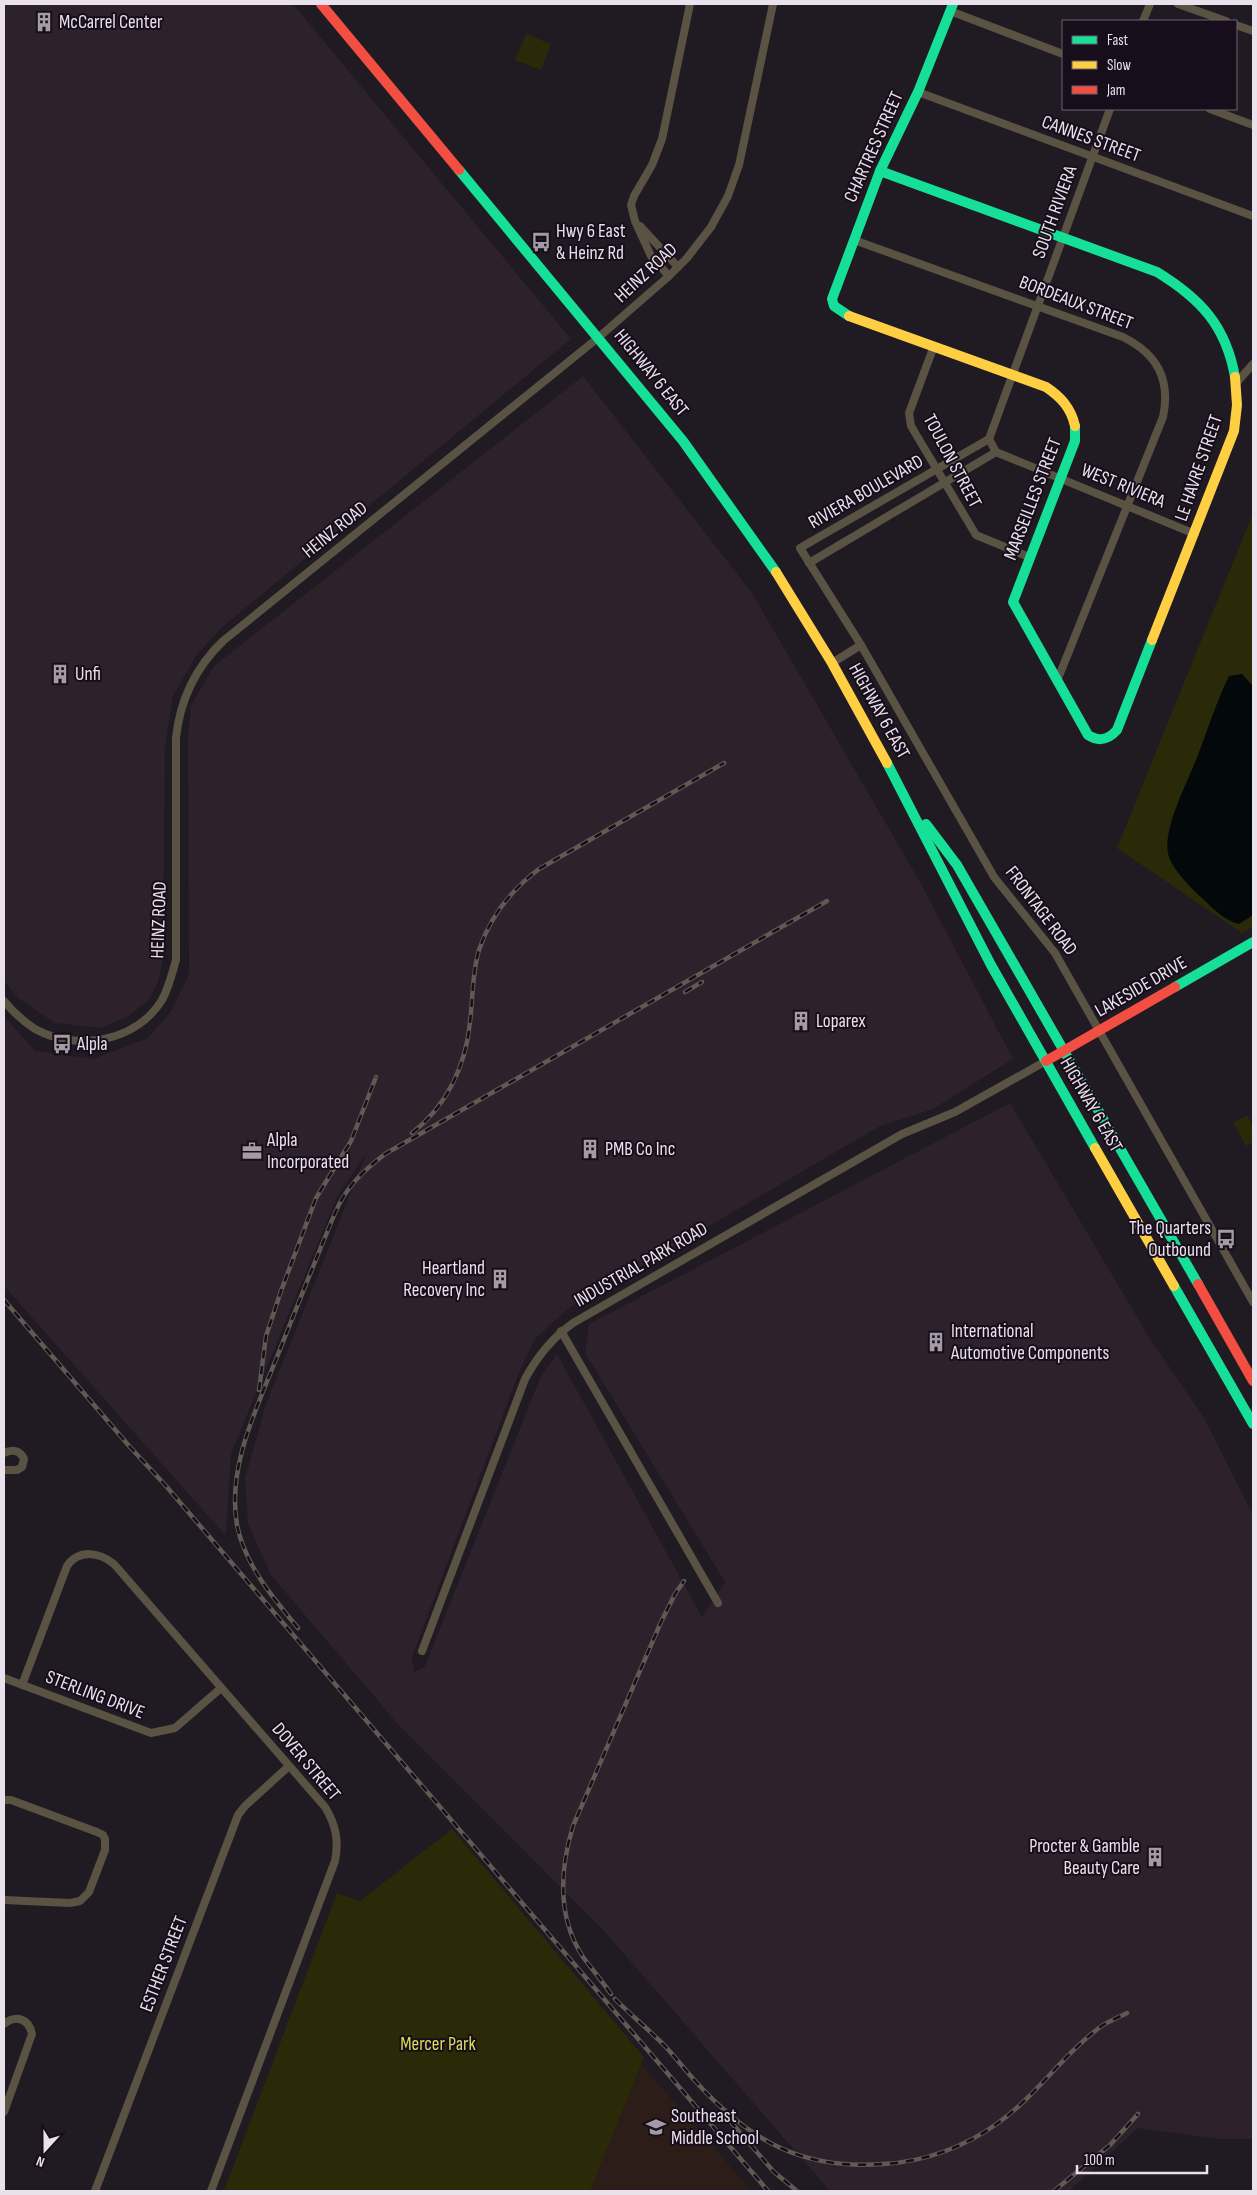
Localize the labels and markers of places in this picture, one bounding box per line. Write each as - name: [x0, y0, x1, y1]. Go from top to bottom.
- building icon: McCarrel Center: [33, 11, 55, 33]
- place label: McCarrel Center: [59, 11, 163, 34]
- place label: Hwy 6 East & Heinz Rd: [556, 220, 626, 265]
- bus stop icon: Hwy 6 East & Heinz Rd: [530, 231, 552, 253]
- building icon: Unfi: [49, 663, 71, 685]
- place label: Unfi: [75, 663, 101, 686]
- building icon: Loparex: [790, 1010, 812, 1032]
- place label: Loparex: [816, 1010, 866, 1033]
- bus stop icon: Alpla: [51, 1033, 73, 1055]
- place label: Alpla: [76, 1033, 108, 1056]
- place label: Alpla Incorporated: [266, 1129, 349, 1174]
- building icon: PMB Co Inc: [579, 1138, 601, 1160]
- place label: PMB Co Inc: [605, 1138, 675, 1161]
- office icon: Alpla Incorporated: [241, 1140, 263, 1162]
- place label: The Quarters Outbound: [1129, 1217, 1211, 1262]
- bus stop icon: The Quarters Outbound: [1215, 1228, 1237, 1250]
- place label: Heartland Recovery Inc: [403, 1257, 485, 1302]
- building icon: Heartland Recovery Inc: [489, 1268, 511, 1290]
- place label: International Automotive Components: [950, 1320, 1109, 1365]
- building icon: International Automotive Components: [925, 1331, 947, 1353]
- place label: Procter & Gamble Beauty Care: [1029, 1835, 1140, 1880]
- building icon: Procter & Gamble Beauty Care: [1144, 1846, 1166, 1868]
- place label: Southeast Middle School: [671, 2105, 759, 2150]
- school or university icon: Southeast Middle School: [645, 2116, 667, 2138]

